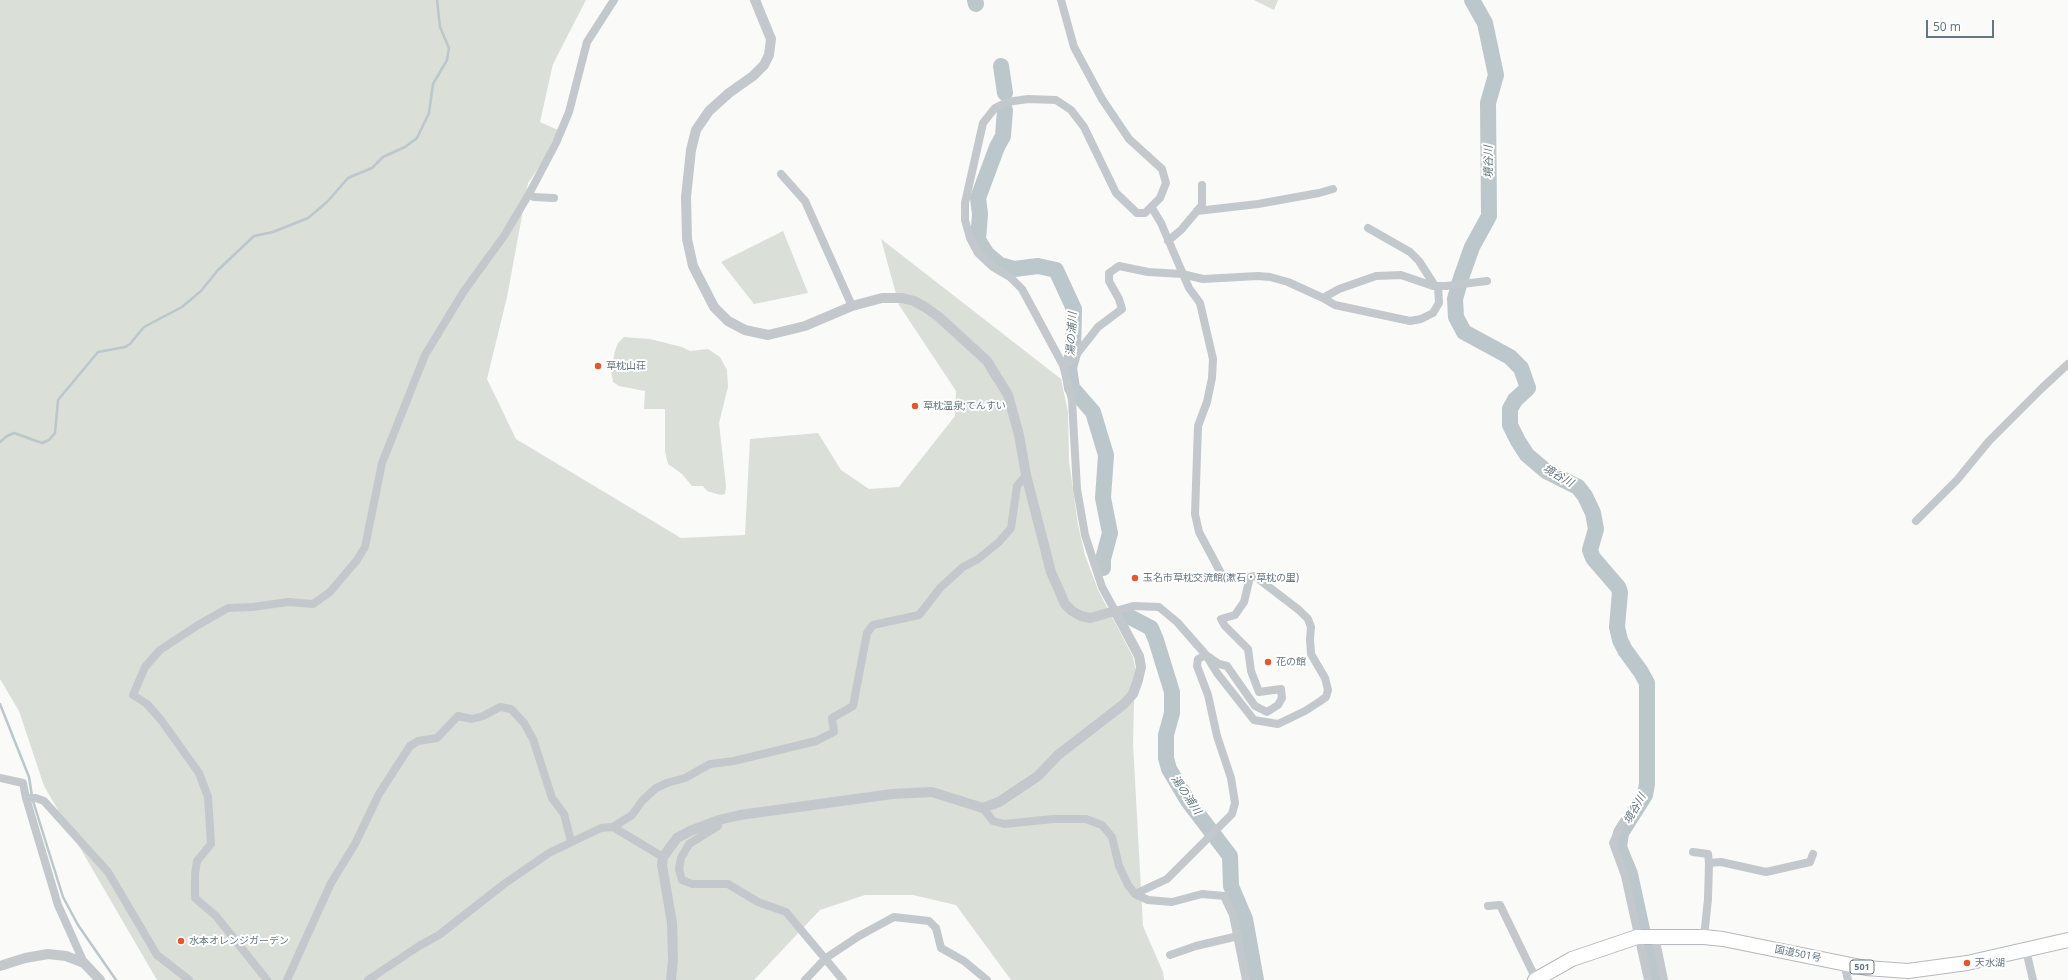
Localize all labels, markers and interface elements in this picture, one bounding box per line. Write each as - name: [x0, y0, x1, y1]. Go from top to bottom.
- scale bar: [1928, 12, 1996, 38]
- text: 50 m: [1933, 18, 1961, 35]
- water label: 境谷川: [1482, 146, 1496, 178]
- water label: 湯の浦川: [1064, 312, 1080, 356]
- place label: 草枕山荘: [606, 360, 646, 372]
- marker: 草枕山荘: [593, 361, 603, 371]
- place label: 草枕温泉;てんすい: [923, 400, 1006, 412]
- marker: 草枕温泉;てんすい: [910, 401, 920, 411]
- water label: 境谷川: [1540, 462, 1576, 490]
- place label: 玉名市草枕交流館(漱石・草枕の里): [1143, 572, 1299, 584]
- marker: 玉名市草枕交流館(漱石・草枕の里): [1130, 573, 1140, 583]
- place label: 花の館: [1276, 656, 1306, 668]
- marker: 花の館: [1263, 657, 1273, 667]
- water label: 湯の浦川: [1168, 773, 1204, 817]
- water label: 境谷川: [1621, 791, 1649, 827]
- place label: 水本オレンジガーデン: [189, 935, 289, 947]
- marker: 水本オレンジガーデン: [176, 936, 186, 946]
- street label: 国道501号: [1774, 944, 1822, 964]
- place label: 天水湖: [1975, 957, 2005, 969]
- marker: 天水湖: [1962, 958, 1972, 968]
- road number: 501: [1850, 960, 1874, 974]

